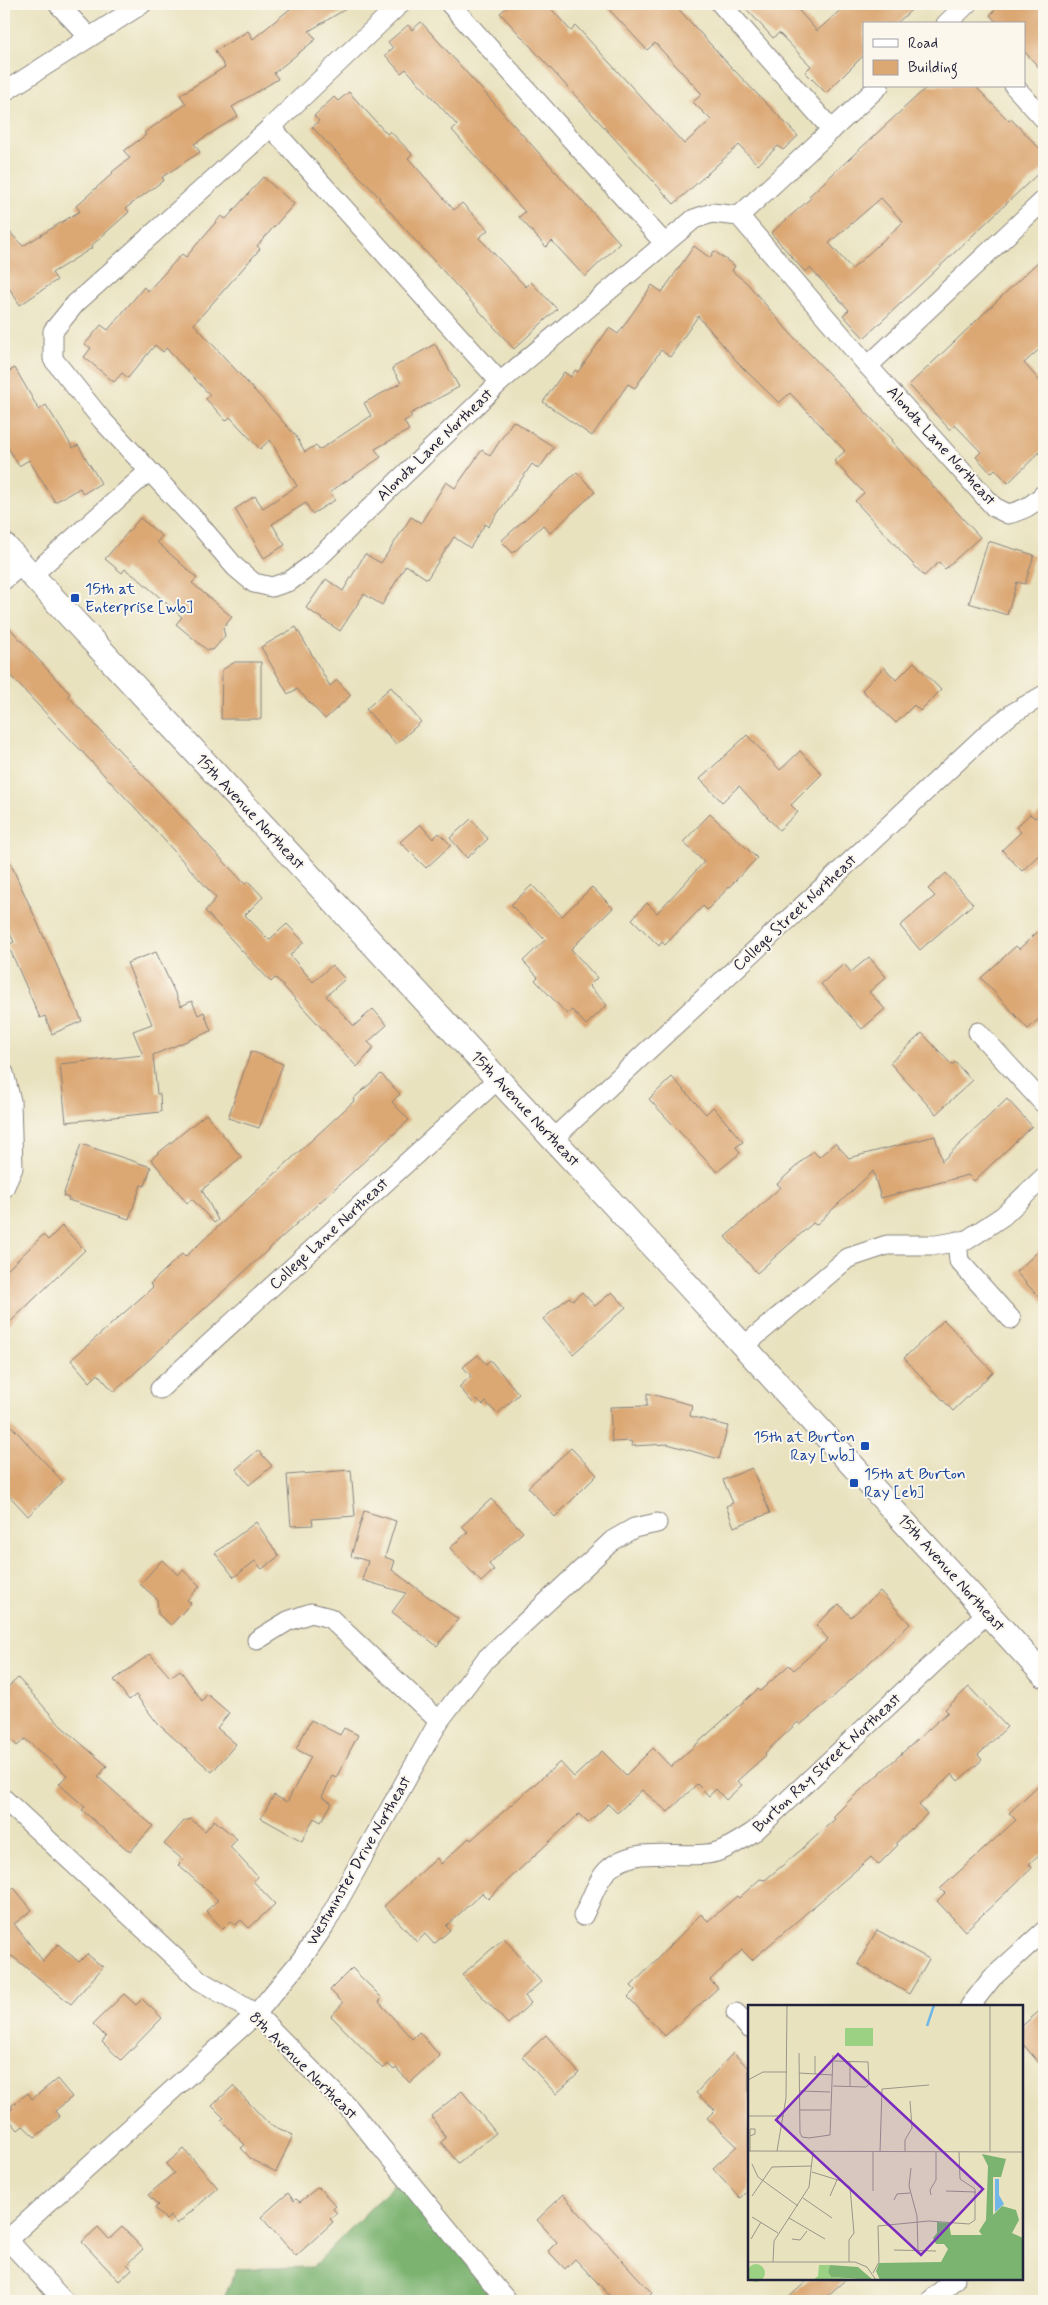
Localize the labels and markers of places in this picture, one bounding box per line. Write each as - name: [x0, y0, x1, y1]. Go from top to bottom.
- place label: 15th at Enterprise [wb]: [85, 579, 193, 618]
- marker: 15th at Enterprise [wb]: [69, 592, 81, 604]
- place label: 15th at Burton Ray [wb]: [753, 1427, 855, 1466]
- marker: 15th at Burton Ray [wb]: [859, 1440, 871, 1452]
- place label: 15th at Burton Ray [eb]: [864, 1464, 966, 1503]
- marker: 15th at Burton Ray [eb]: [848, 1477, 860, 1489]

